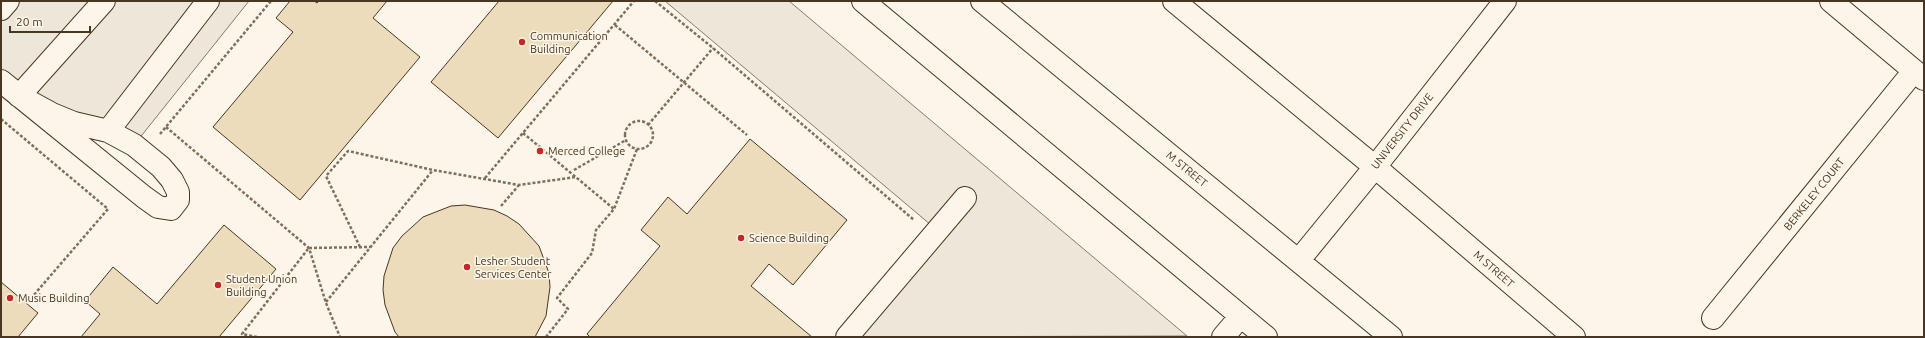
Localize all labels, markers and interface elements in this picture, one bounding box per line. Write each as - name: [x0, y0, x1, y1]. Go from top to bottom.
- scale bar: [10, 8, 90, 34]
- text: 20 m: [16, 15, 43, 28]
- place label: Communication Building: [530, 30, 608, 55]
- marker: Communication Building: [517, 37, 527, 47]
- street label: UNIVERSITY DRIVE: [1369, 91, 1435, 171]
- place label: Merced College: [548, 145, 625, 157]
- marker: Merced College: [535, 146, 545, 156]
- street label: M STREET: [1164, 149, 1210, 189]
- street label: BERKELEY COURT: [1781, 156, 1847, 232]
- place label: Science Building: [749, 232, 829, 244]
- marker: Science Building: [736, 233, 746, 243]
- street label: M STREET: [1471, 248, 1517, 290]
- place label: Lesher Student Services Center: [475, 255, 552, 280]
- marker: Lesher Student Services Center: [462, 262, 472, 272]
- place label: Student Union Building: [226, 273, 297, 298]
- marker: Student Union Building: [213, 280, 223, 290]
- place label: Music Building: [18, 292, 89, 304]
- marker: Music Building: [5, 293, 15, 303]

